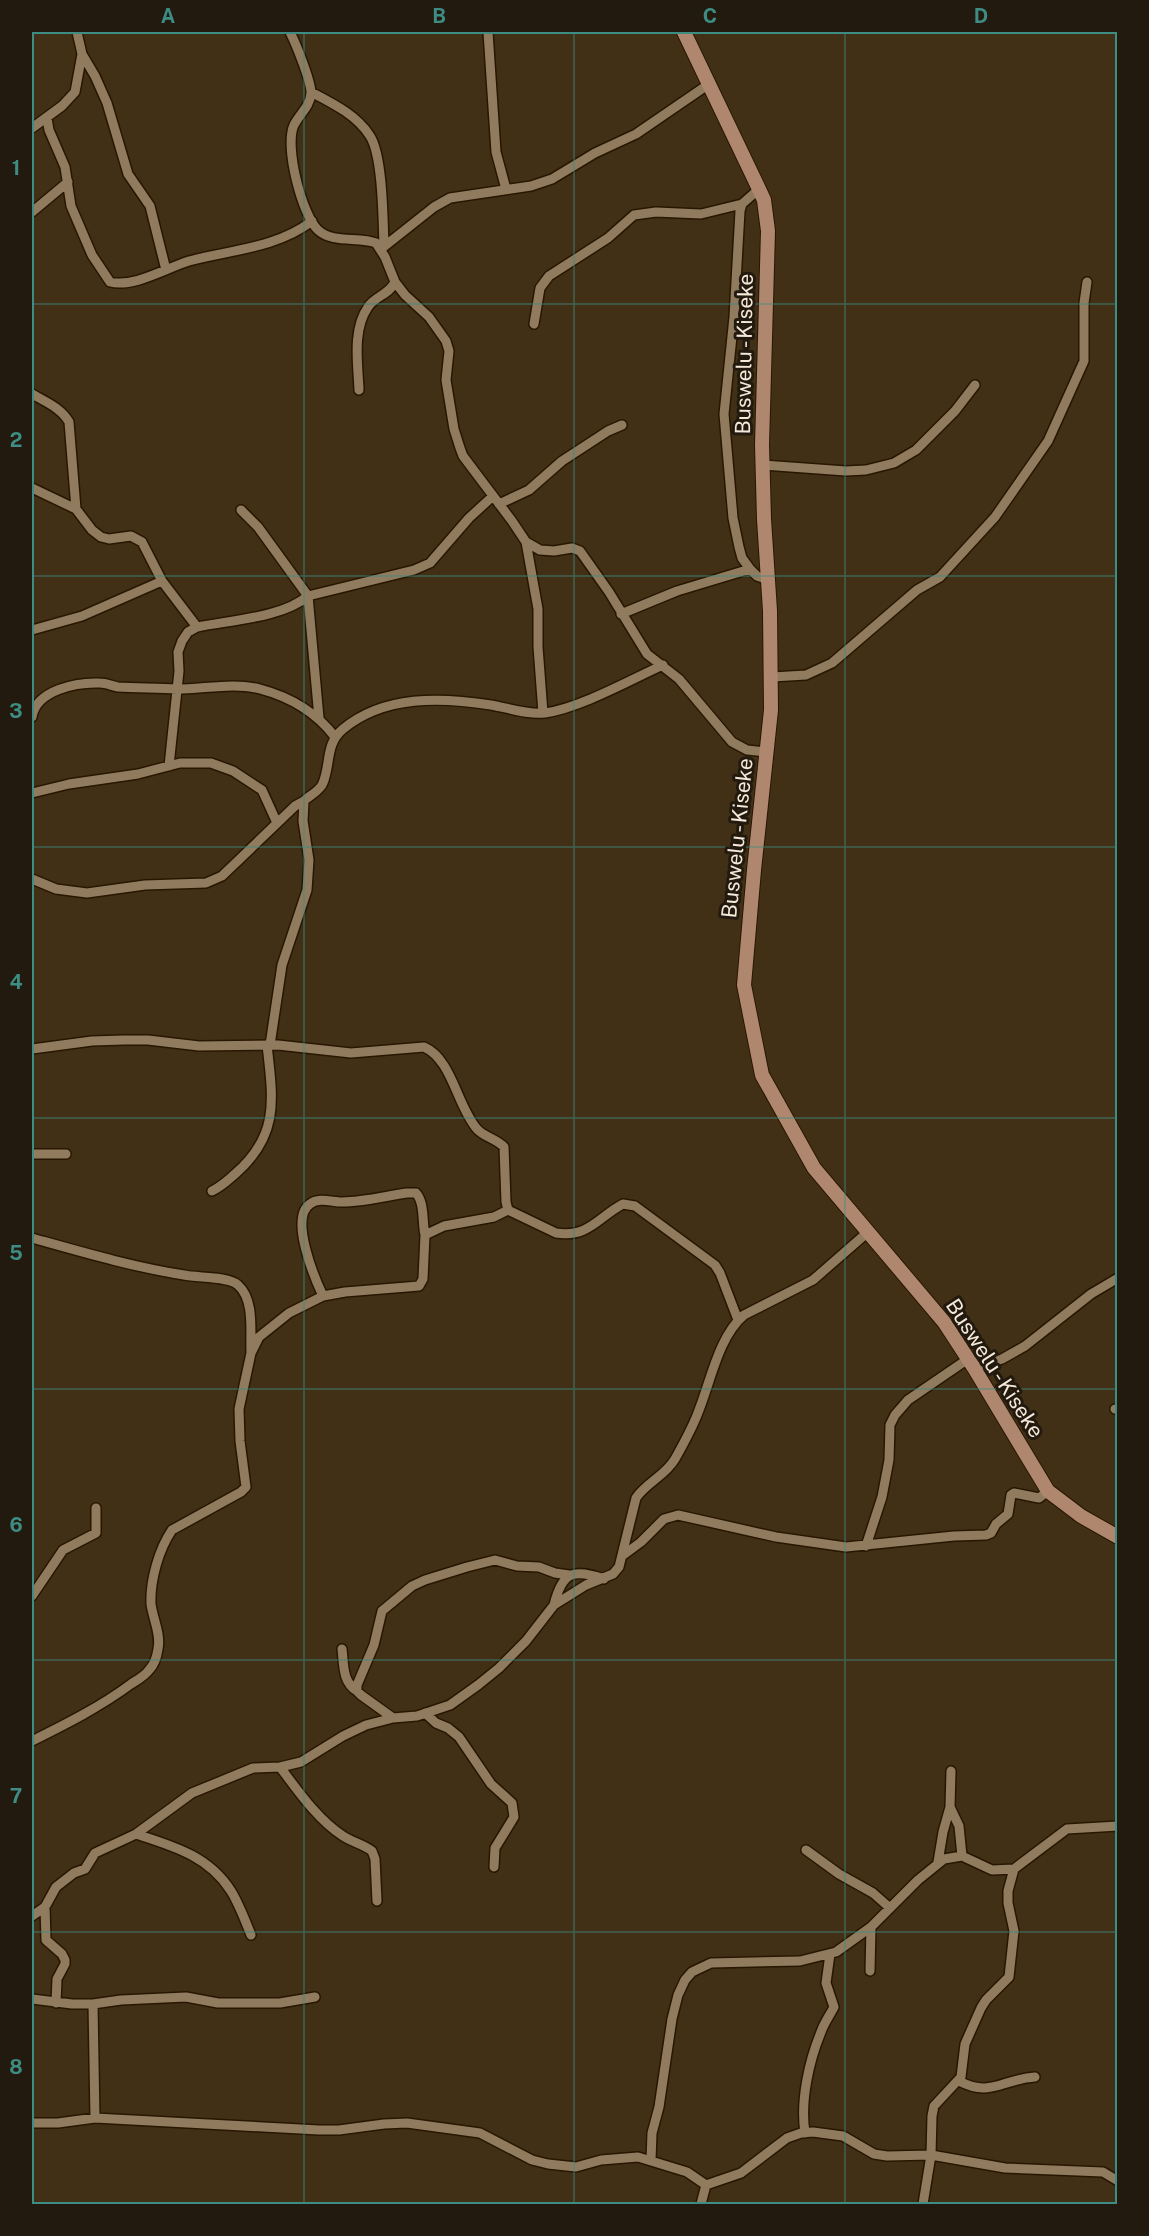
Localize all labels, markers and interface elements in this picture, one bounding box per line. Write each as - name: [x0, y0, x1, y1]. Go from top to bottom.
- text: A: [161, 4, 175, 28]
- text: B: [432, 4, 446, 28]
- text: C: [703, 4, 717, 28]
- text: D: [974, 4, 988, 28]
- text: 1: [12, 156, 20, 180]
- street label: Buswelu - Kiseke: [730, 273, 758, 435]
- text: 2: [10, 428, 22, 452]
- text: 3: [9, 699, 23, 723]
- street label: Buswelu - Kiseke: [716, 757, 758, 919]
- text: 4: [9, 970, 23, 994]
- text: 5: [9, 1241, 23, 1265]
- street label: Buswelu - Kiseke: [941, 1294, 1049, 1442]
- text: 6: [9, 1513, 23, 1537]
- text: 7: [10, 1784, 22, 1808]
- text: 8: [9, 2055, 23, 2079]

